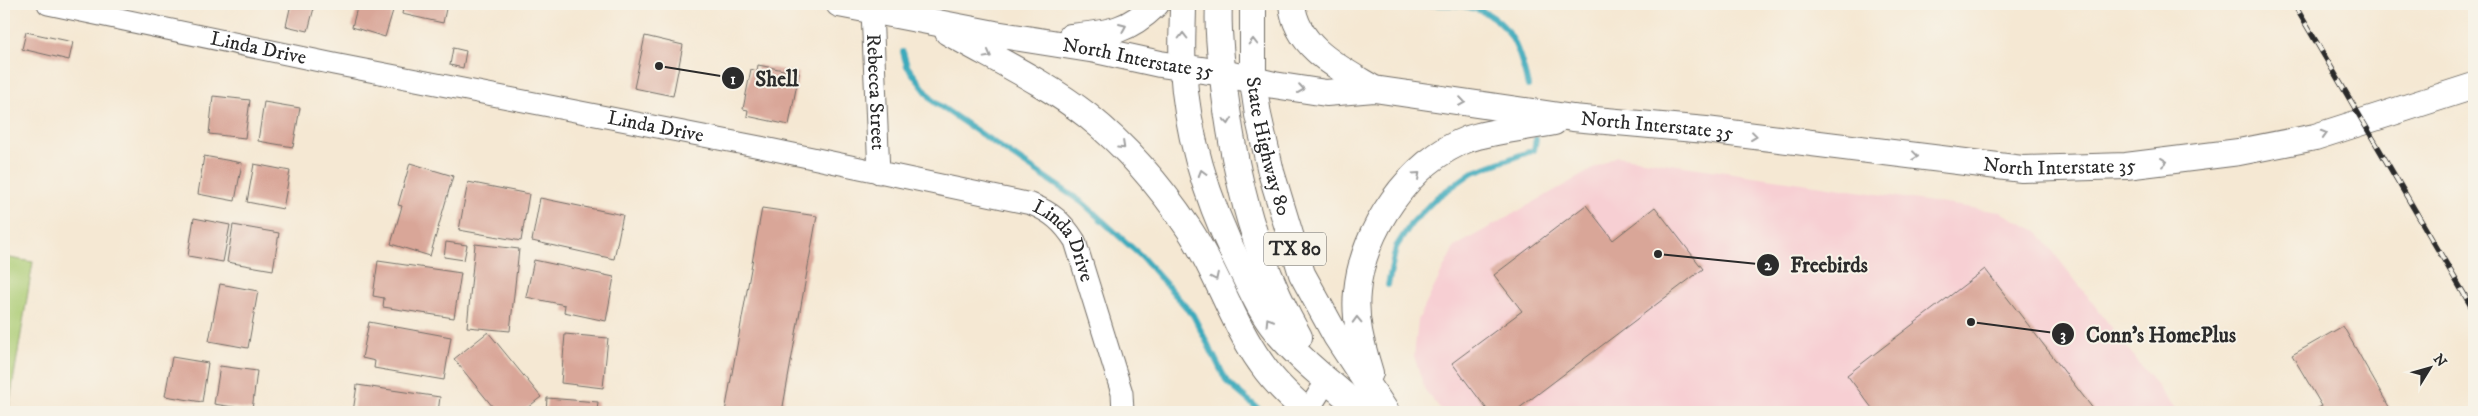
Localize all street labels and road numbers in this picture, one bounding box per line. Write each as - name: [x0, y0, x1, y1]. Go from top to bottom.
- street label: Linda Drive: [208, 26, 309, 70]
- street label: North Interstate 35: [1061, 32, 1215, 84]
- street label: Rebecca Street: [860, 33, 891, 151]
- street label: State Highway 80: [1240, 75, 1296, 219]
- street label: Linda Drive: [606, 105, 706, 148]
- street label: North Interstate 35: [1580, 106, 1735, 146]
- street label: North Interstate 35: [1982, 152, 2138, 181]
- street label: Linda Drive: [1029, 194, 1099, 285]
- road number: TX 80: [1264, 232, 1326, 266]

